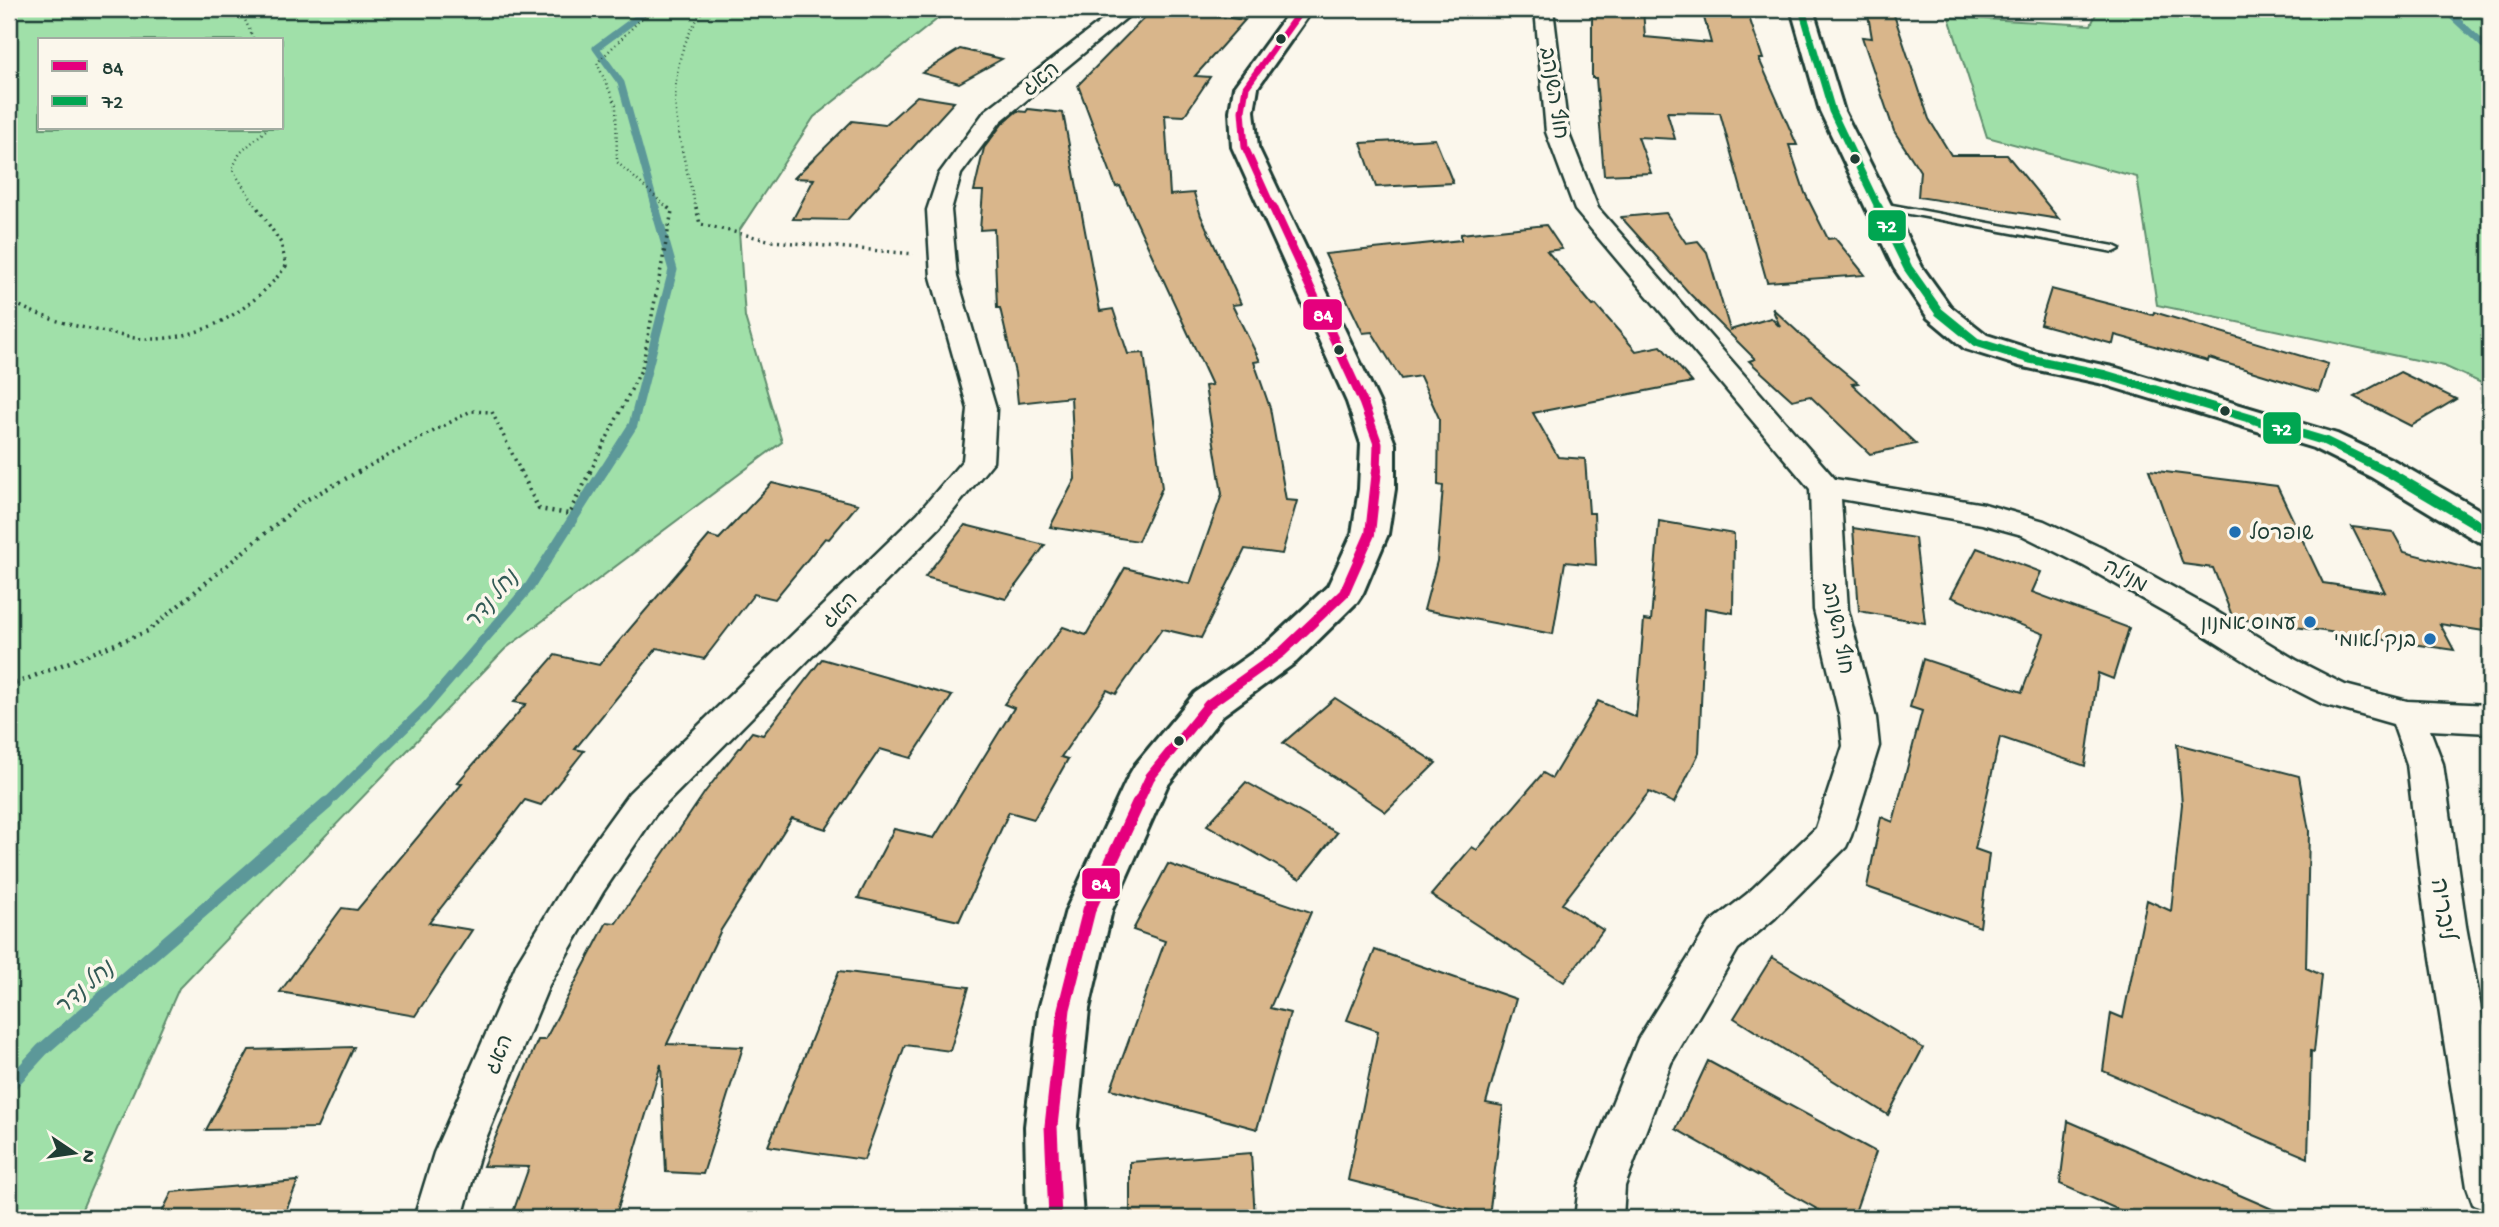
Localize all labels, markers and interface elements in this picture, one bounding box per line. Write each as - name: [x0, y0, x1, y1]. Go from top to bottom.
- unlabelled marker: [1274, 32, 1288, 46]
- legend: [38, 38, 284, 130]
- street label: חוף השנהב: [1532, 45, 1573, 141]
- text: 84: [102, 58, 124, 83]
- street label: האג: [1018, 58, 1066, 103]
- text: 72: [101, 92, 123, 117]
- unlabelled marker: [1848, 152, 1862, 166]
- line badge: 72: [1867, 209, 1907, 242]
- text: 72: [1876, 217, 1897, 240]
- line badge: 84: [1302, 298, 1343, 331]
- text: 84: [1313, 306, 1334, 329]
- unlabelled marker: [1332, 343, 1346, 357]
- unlabelled marker: [2218, 404, 2232, 418]
- line badge: 72: [2262, 411, 2302, 445]
- text: 72: [2271, 420, 2292, 443]
- place label: שופרסל: [2249, 521, 2314, 548]
- marker: שופרסל: [2227, 524, 2243, 540]
- street label: מנילה: [2098, 554, 2152, 600]
- water label: נחל נדר: [458, 564, 526, 637]
- street label: חוף השנהב: [1814, 580, 1859, 677]
- street label: האג: [818, 588, 865, 635]
- place label: עמוס אמנון: [2201, 613, 2296, 638]
- marker: עמוס אמנון: [2302, 614, 2318, 630]
- place label: בנק לאומי: [2334, 628, 2416, 655]
- marker: בנק לאומי: [2422, 631, 2438, 647]
- unlabelled marker: [1172, 734, 1186, 748]
- line badge: 84: [1081, 867, 1121, 900]
- text: 84: [1091, 875, 1112, 898]
- street label: ליבריה: [2422, 876, 2460, 944]
- water label: נחל נדר: [49, 954, 121, 1023]
- street label: האג: [482, 1032, 521, 1079]
- north arrow: [38, 1118, 108, 1188]
- text: N: [75, 1147, 100, 1165]

